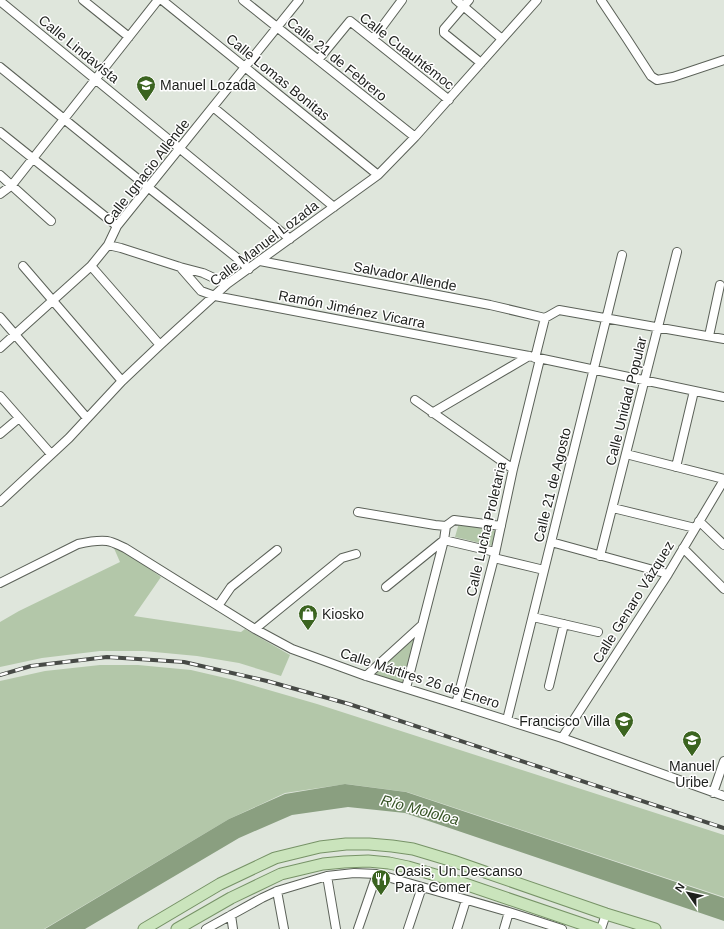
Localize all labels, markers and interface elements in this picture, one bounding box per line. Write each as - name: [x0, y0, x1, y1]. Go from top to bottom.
- street label: Calle Cuauhtémoc: [357, 9, 457, 93]
- street label: Calle Lindavista: [36, 12, 123, 86]
- street label: Calle 21 de Febrero: [284, 14, 390, 104]
- street label: Calle Lomas Bonitas: [223, 30, 333, 124]
- school or university icon: Manuel Lozada: [135, 74, 157, 102]
- place label: Manuel Lozada: [160, 77, 256, 93]
- street label: Calle Ignacio Allende: [99, 115, 193, 228]
- street label: Calle Manuel Lozada: [207, 197, 322, 289]
- street label: Salvador Allende: [352, 258, 458, 294]
- street label: Ramón Jiménez Vicarra: [277, 287, 427, 331]
- street label: Calle Unidad Popular: [602, 335, 650, 467]
- street label: Calle 21 de Agosto: [530, 426, 574, 544]
- street label: Calle Lucha Proletaria: [463, 460, 509, 598]
- street label: Calle Genaro Vázquez: [589, 538, 677, 666]
- shop icon: Kiosko: [297, 603, 319, 631]
- place label: Kiosko: [322, 606, 364, 622]
- street label: Calle Mártires 26 de Enero: [338, 645, 502, 711]
- school or university icon: Francisco Villa: [613, 710, 635, 738]
- place label: Francisco Villa: [519, 713, 610, 729]
- school or university icon: Manuel Uribe: [681, 729, 703, 757]
- place label: Manuel Uribe: [669, 758, 715, 790]
- water label: Río Mololoa: [379, 791, 461, 828]
- place label: Oasis, Un Descanso Para Comer: [395, 863, 523, 895]
- restaurant icon: Oasis, Un Descanso Para Comer: [370, 868, 392, 896]
- north arrow: [668, 873, 708, 913]
- text: N: [673, 881, 687, 894]

